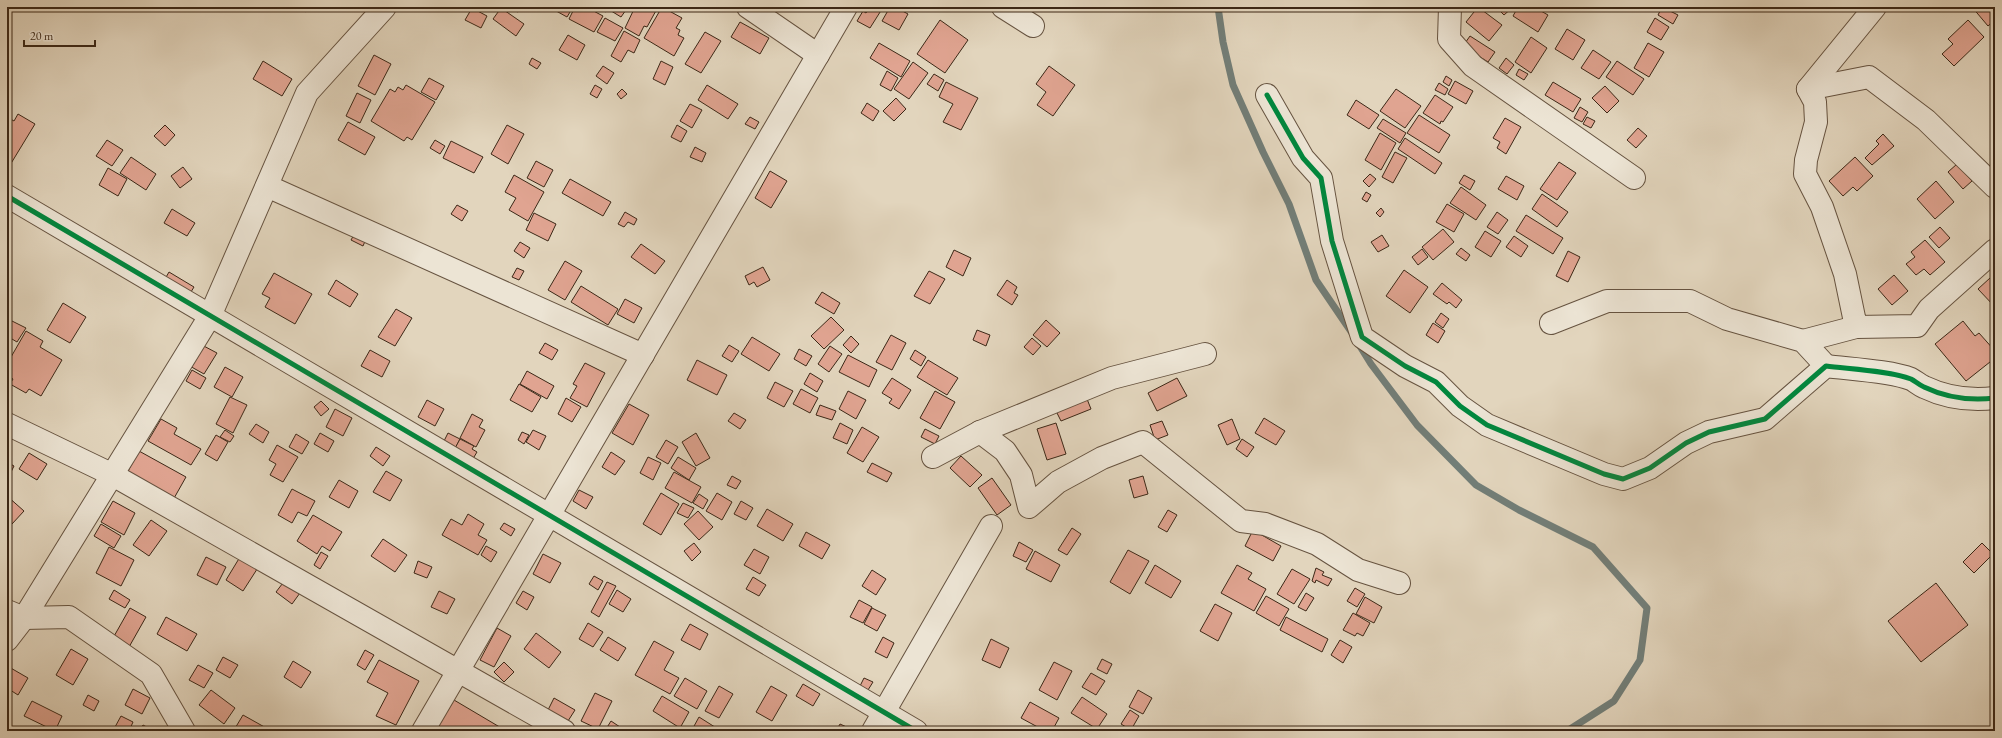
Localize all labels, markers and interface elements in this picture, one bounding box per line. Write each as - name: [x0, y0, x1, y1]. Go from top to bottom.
- scale bar: [24, 22, 95, 48]
- text: 20 m: [30, 28, 54, 44]

